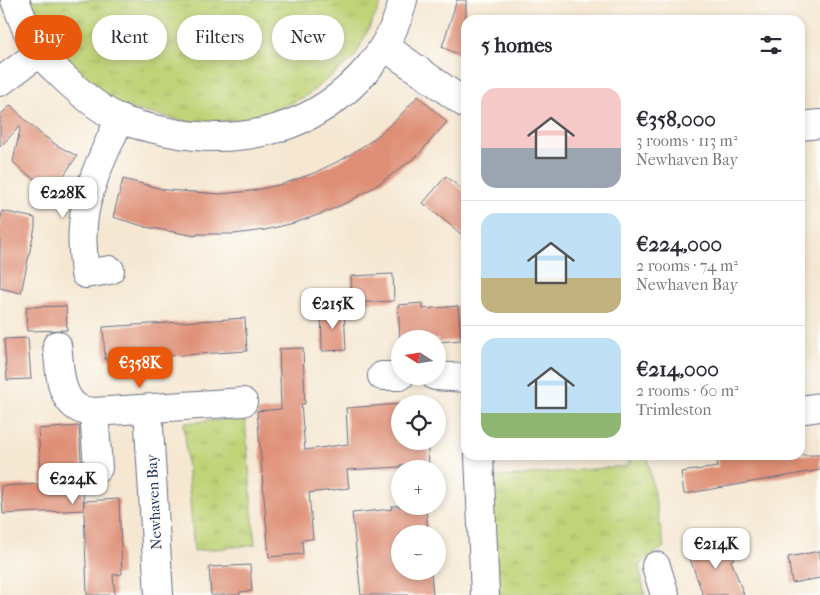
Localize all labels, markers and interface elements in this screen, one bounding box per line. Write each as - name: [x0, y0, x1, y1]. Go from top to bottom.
- chip: Buy: [15, 15, 82, 60]
- chip: Rent: [92, 15, 167, 60]
- chip: Filters: [177, 15, 262, 60]
- chip: New: [272, 15, 344, 60]
- icon: filters: [757, 31, 785, 59]
- text: 5 homes: [481, 33, 552, 57]
- text: €358,000: [636, 107, 716, 131]
- icon: home: [521, 108, 581, 168]
- text: 3 rooms · 113 m²: [636, 131, 737, 150]
- text: Newhaven Bay: [636, 150, 738, 169]
- pin: €228K: [28, 176, 98, 219]
- text: €228K: [40, 183, 86, 202]
- text: €224,000: [636, 232, 722, 256]
- icon: home: [521, 233, 581, 293]
- text: 2 rooms · 74 m²: [636, 256, 738, 275]
- text: Newhaven Bay: [636, 275, 738, 294]
- pin: €215K: [298, 288, 368, 330]
- text: €215K: [312, 294, 354, 313]
- north arrow: [391, 330, 446, 385]
- map controls: [391, 330, 446, 580]
- pin: €358K: [105, 346, 175, 389]
- text: €358K: [119, 353, 161, 372]
- text: €214,000: [636, 357, 719, 381]
- icon: home: [521, 358, 581, 418]
- text: 2 rooms · 60 m²: [636, 381, 739, 400]
- button: locate: [391, 395, 446, 450]
- text: Trimleston: [636, 400, 712, 419]
- street label: Newhaven Bay: [142, 453, 165, 550]
- button: +: [391, 460, 446, 515]
- pin: €224K: [38, 462, 108, 505]
- text: €224K: [49, 469, 97, 488]
- button: −: [391, 525, 446, 580]
- pin: €214K: [681, 528, 751, 570]
- text: €214K: [694, 534, 738, 553]

